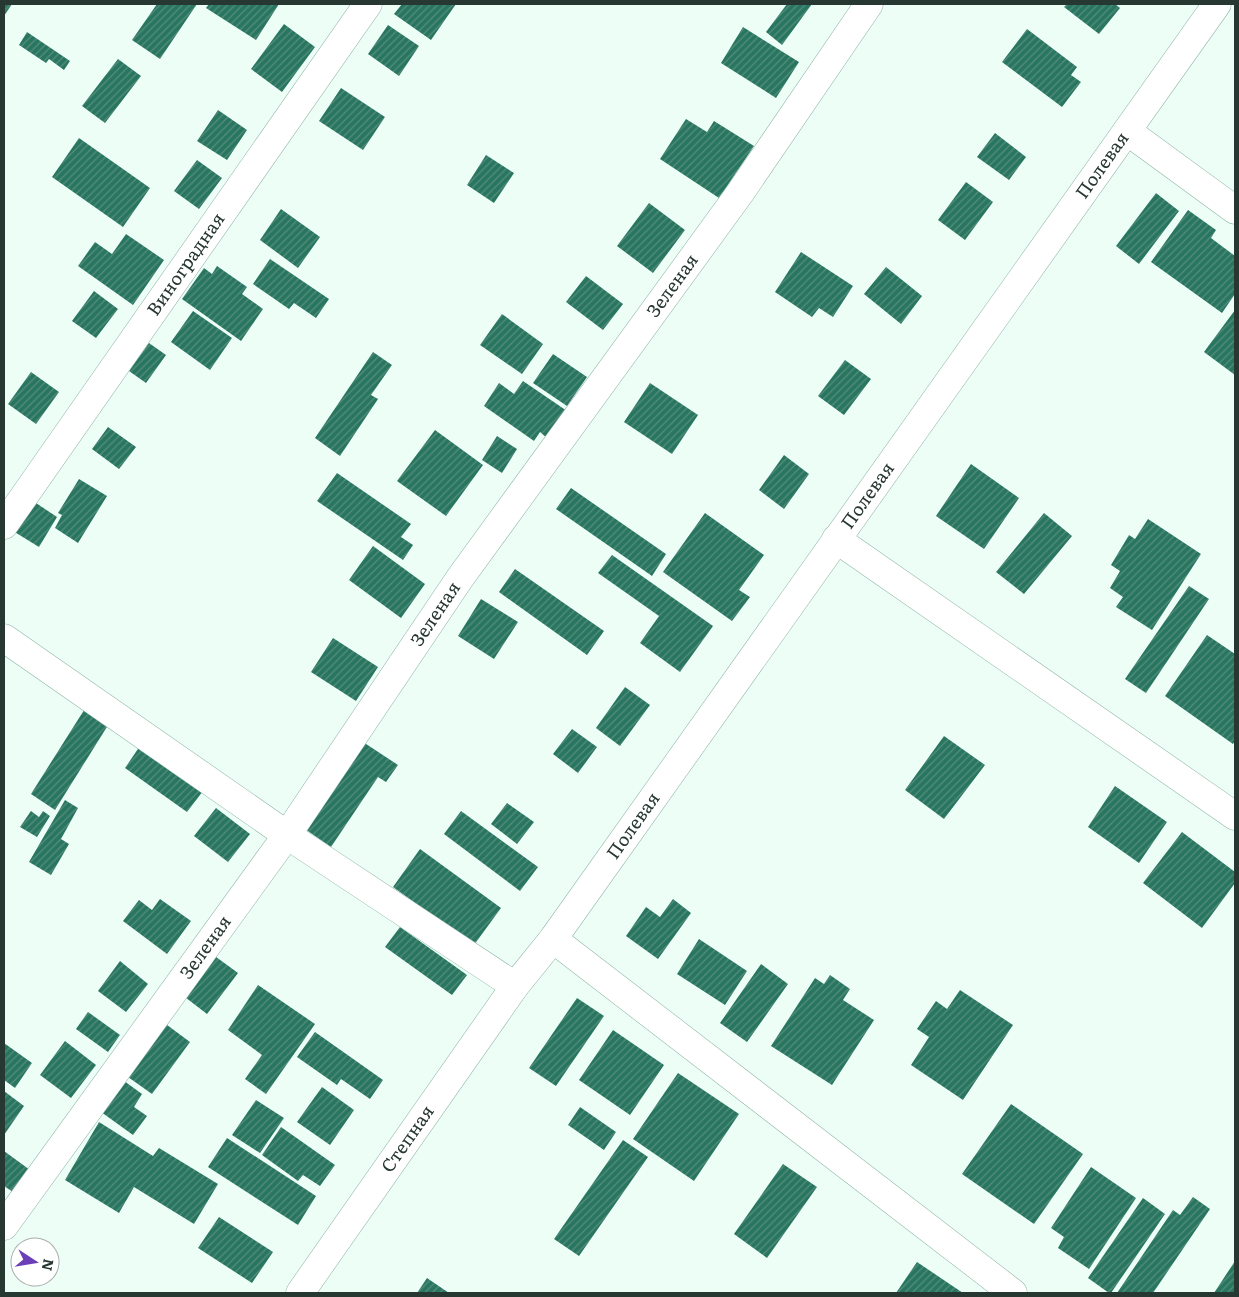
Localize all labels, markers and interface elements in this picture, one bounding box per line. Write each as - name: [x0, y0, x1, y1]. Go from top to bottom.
- street label: Полевая: [1068, 125, 1134, 204]
- street label: Виноградная: [139, 206, 230, 321]
- street label: Зеленая: [639, 247, 704, 322]
- street label: Полевая: [833, 456, 900, 534]
- street label: Зеленая: [403, 575, 466, 651]
- street label: Полевая: [599, 786, 665, 864]
- street label: Зеленая: [172, 909, 237, 984]
- street label: Степная: [374, 1099, 440, 1177]
- north arrow: [10, 1237, 60, 1287]
- text: N: [38, 1257, 60, 1273]

